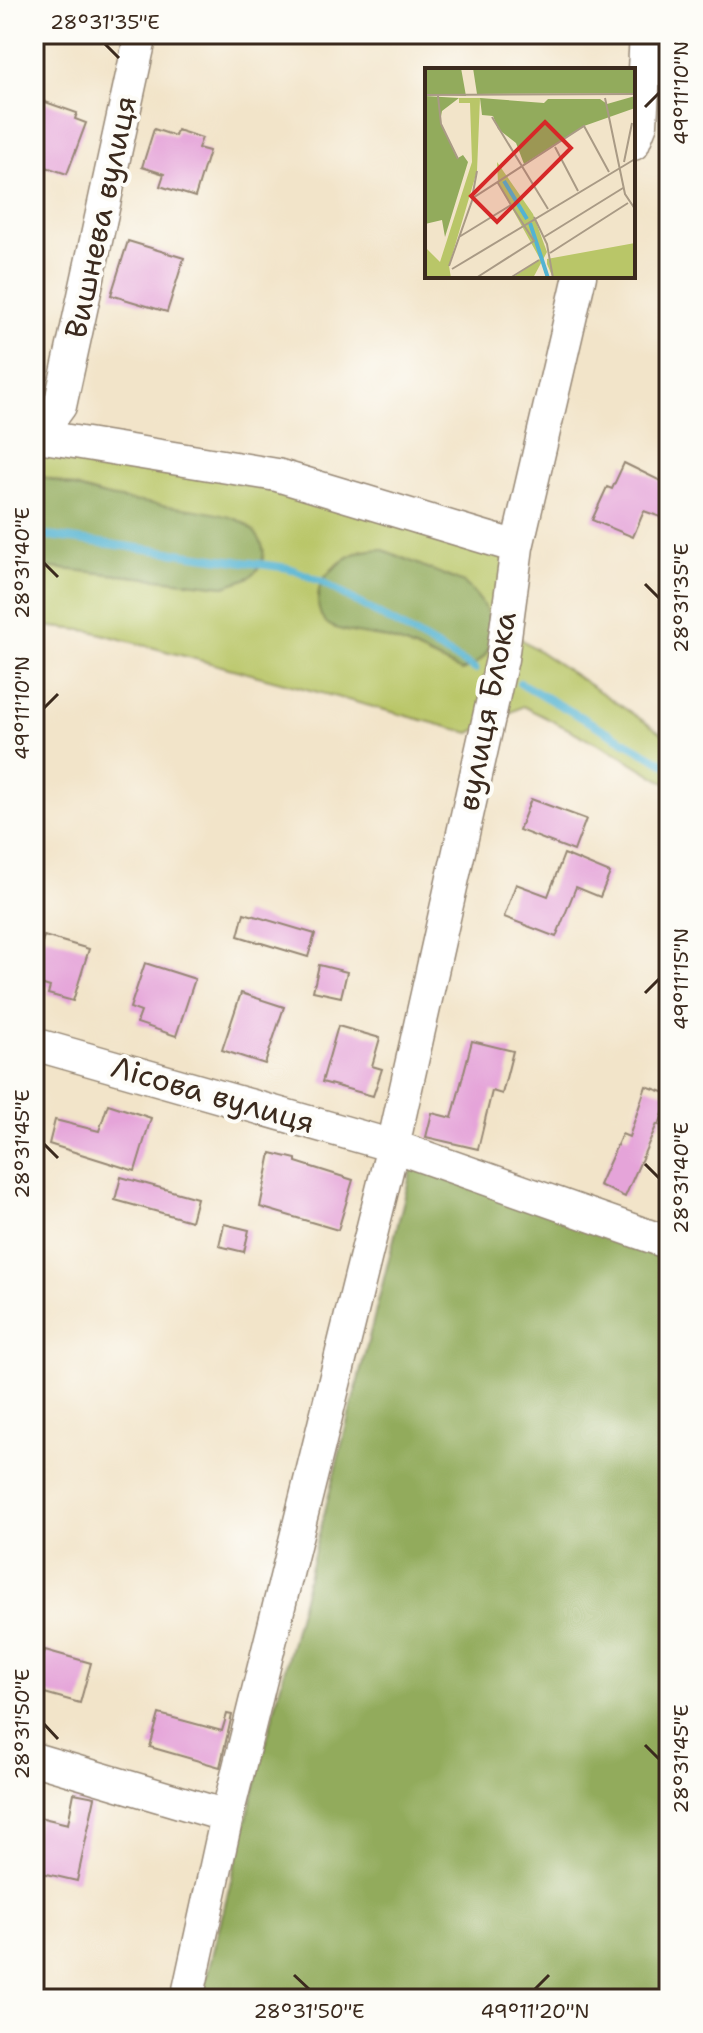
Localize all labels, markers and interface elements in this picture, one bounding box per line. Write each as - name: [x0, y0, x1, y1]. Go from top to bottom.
- text: 28°31'35"E: [50, 9, 160, 35]
- text: 49°11'10"N: [668, 41, 694, 145]
- inset map: [425, 68, 635, 278]
- street label: Вишнева вулиця: [55, 92, 146, 342]
- text: 28°31'40"E: [9, 507, 35, 619]
- text: 28°31'35"E: [668, 543, 694, 653]
- street label: вулиця Блока: [447, 607, 526, 814]
- text: 49°11'10"N: [9, 656, 35, 760]
- text: 49°11'15"N: [668, 928, 694, 1030]
- street label: Лісова вулиця: [107, 1046, 319, 1143]
- text: 28°31'45"E: [9, 1089, 35, 1199]
- text: 28°31'40"E: [668, 1122, 694, 1234]
- text: 28°31'50"E: [9, 1668, 35, 1780]
- text: 28°31'45"E: [668, 1704, 694, 1814]
- text: 28°31'50"E: [253, 1998, 365, 2024]
- text: 49°11'20"N: [481, 1998, 589, 2024]

